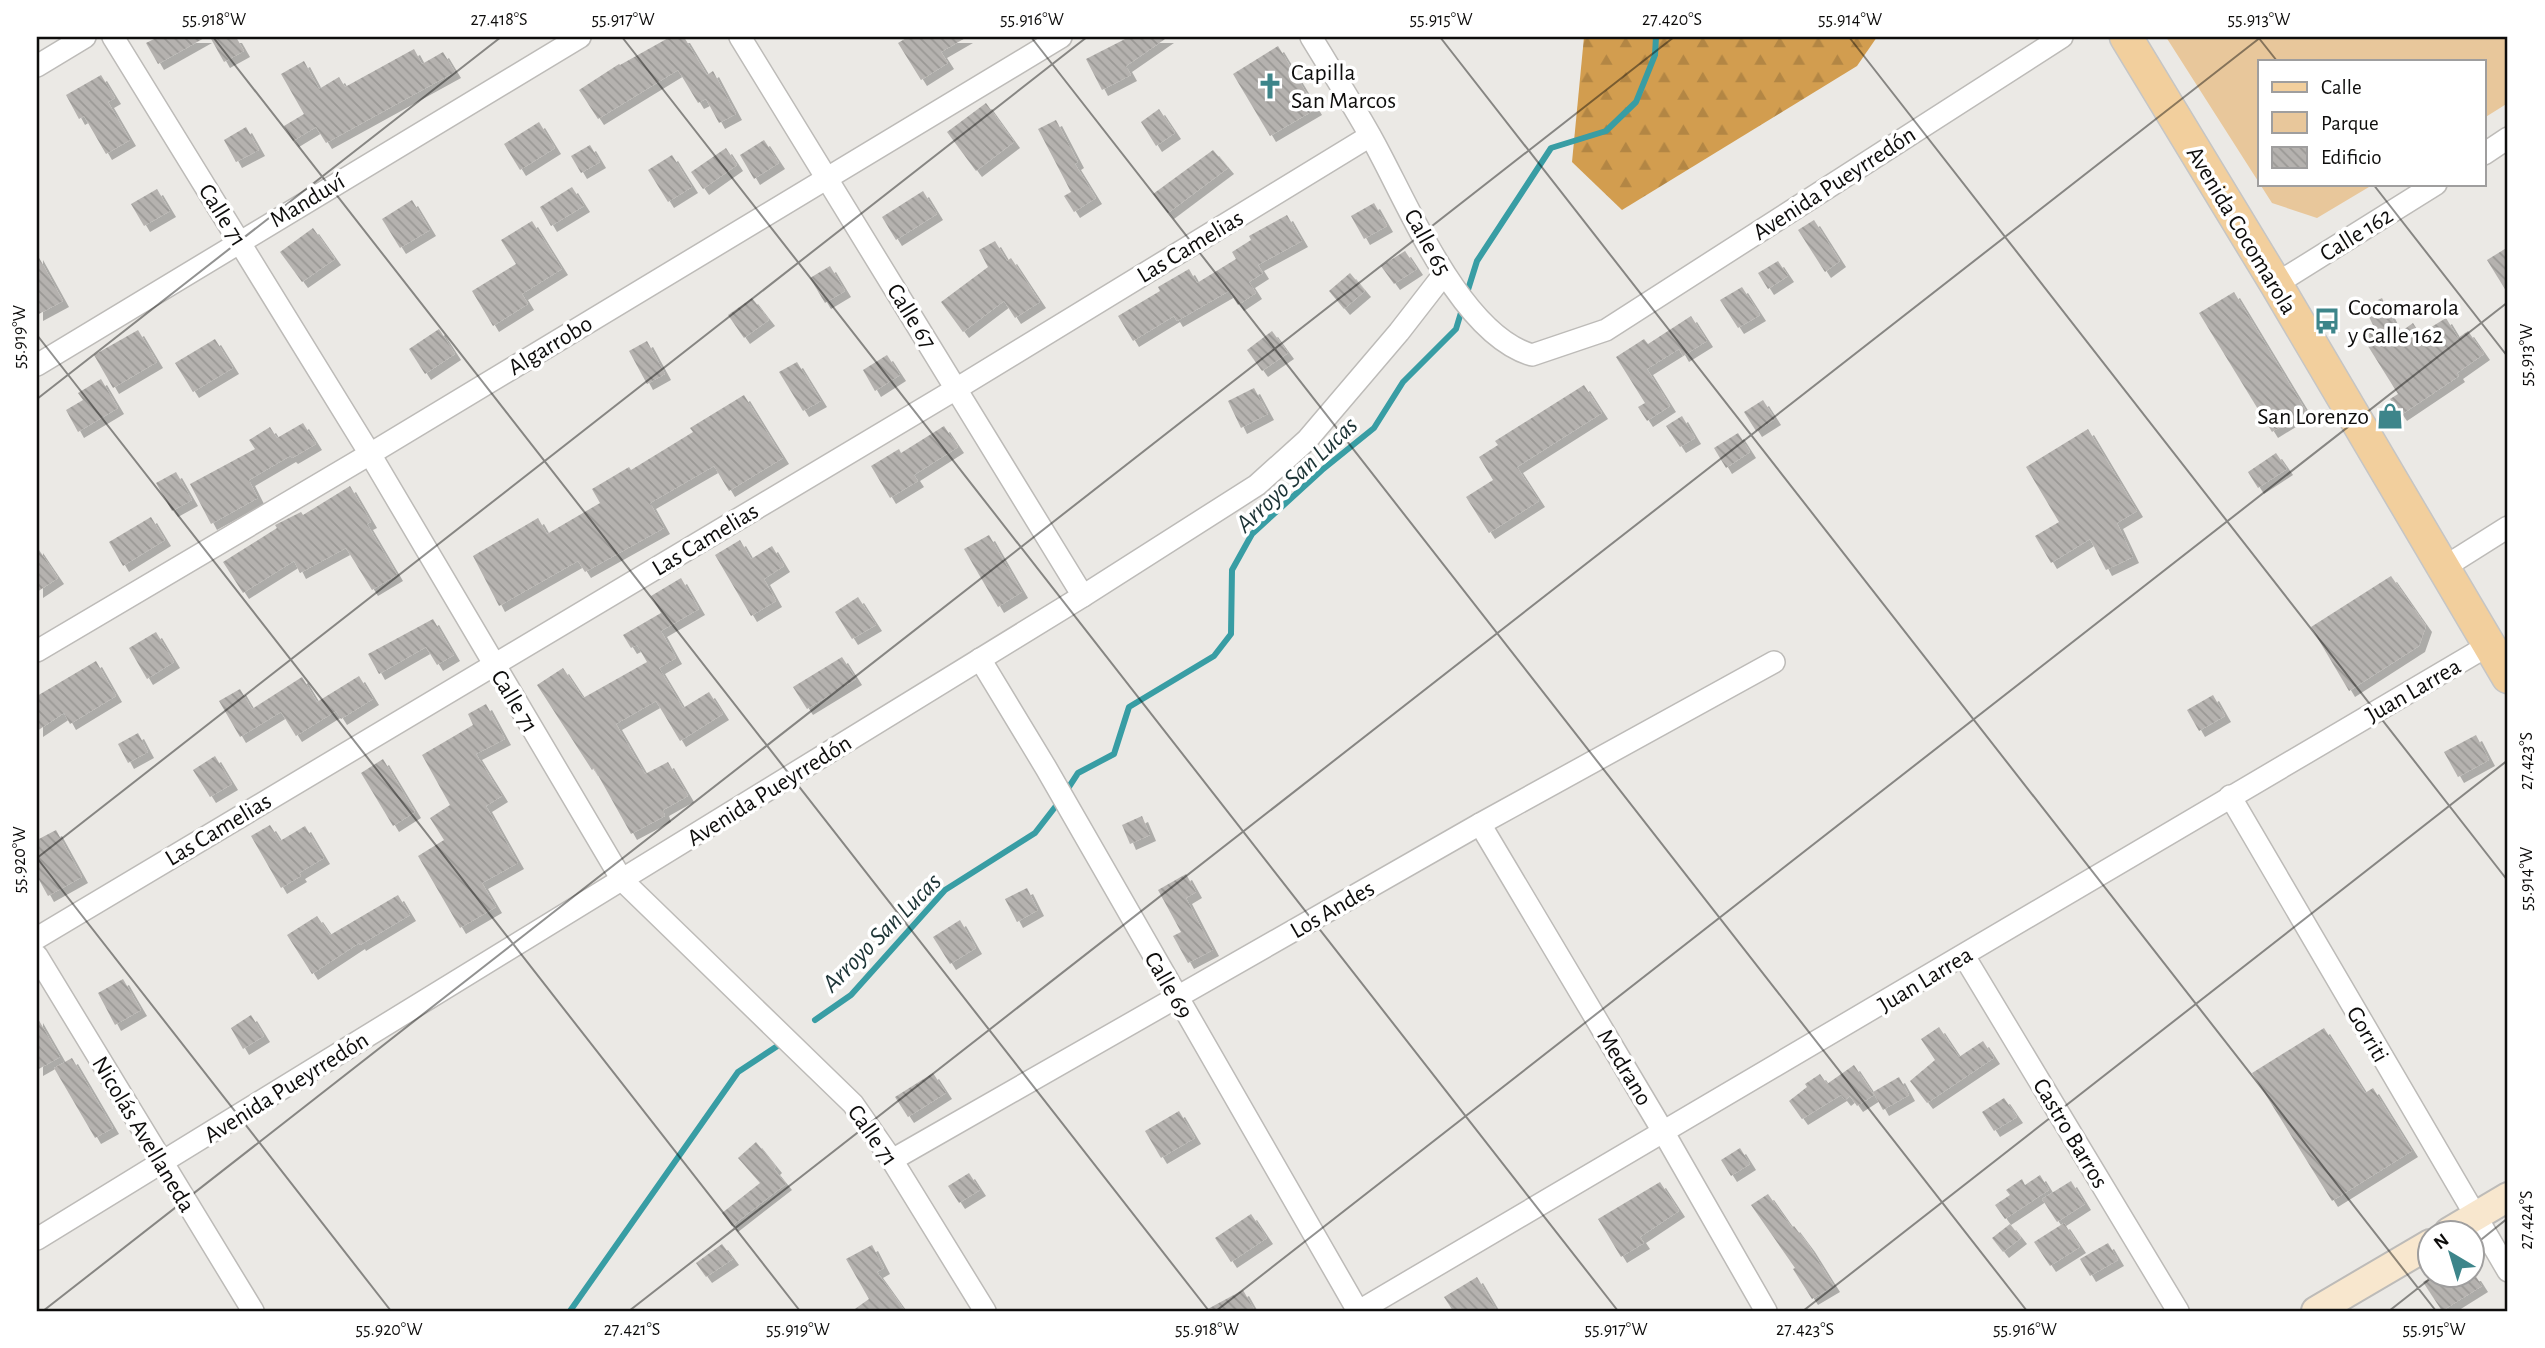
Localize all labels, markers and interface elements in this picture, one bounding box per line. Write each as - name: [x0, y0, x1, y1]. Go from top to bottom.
- text: 55.918°W: [182, 11, 246, 29]
- text: 27.418°S: [471, 11, 527, 29]
- text: 55.917°W: [592, 11, 654, 29]
- text: 55.916°W: [1000, 11, 1064, 29]
- text: 55.915°W: [1410, 11, 1472, 29]
- text: 27.420°S: [1642, 11, 1702, 29]
- text: 55.914°W: [1818, 11, 1882, 29]
- text: 55.913°W: [2228, 11, 2290, 29]
- legend: [2258, 60, 2486, 186]
- place label: Capilla San Marcos: [1291, 61, 1396, 113]
- church icon: Capilla San Marcos: [1255, 71, 1285, 101]
- text: Calle: [2321, 77, 2362, 98]
- text: Parque: [2321, 113, 2379, 134]
- street label: Avenida Pueyrredón: [1749, 122, 1920, 245]
- street label: Avenida Cocomarola: [2182, 142, 2301, 319]
- text: Edificio: [2321, 147, 2382, 168]
- street label: Manduví: [266, 169, 349, 232]
- street label: Calle 71: [194, 180, 251, 251]
- street label: Calle 162: [2316, 203, 2397, 266]
- street label: Calle 65: [1399, 205, 1455, 280]
- street label: Las Camelias: [1133, 206, 1248, 288]
- street label: Calle 67: [882, 280, 940, 353]
- place label: Cocomarola y Calle 162: [2347, 296, 2459, 348]
- text: 55.919°W: [11, 305, 29, 369]
- bus stop icon: Cocomarola y Calle 162: [2312, 306, 2342, 336]
- street label: Algarrobo: [504, 312, 597, 380]
- text: 55.913°W: [2518, 324, 2536, 386]
- shop icon: San Lorenzo: [2375, 401, 2405, 431]
- place label: San Lorenzo: [2257, 405, 2369, 429]
- water label: Arroyo San Lucas: [1230, 412, 1363, 538]
- street label: Las Camelias: [648, 499, 763, 581]
- street label: Juan Larrea: [2362, 654, 2465, 728]
- street label: Calle 71: [486, 666, 542, 737]
- street label: Avenida Pueyrredón: [683, 731, 856, 851]
- text: 27.423°S: [2518, 732, 2536, 790]
- street label: Las Camelias: [161, 789, 276, 871]
- text: 55.920°W: [11, 827, 29, 893]
- text: 55.914°W: [2518, 847, 2536, 911]
- water label: Arroyo San Lucas: [817, 868, 946, 998]
- street label: Los Andes: [1286, 876, 1379, 943]
- street label: Juan Larrea: [1874, 943, 1977, 1017]
- street label: Calle 69: [1139, 948, 1197, 1023]
- street label: Gorriti: [2342, 1002, 2393, 1067]
- street label: Medrano: [1592, 1025, 1656, 1110]
- street label: Avenida Pueyrredón: [200, 1028, 373, 1148]
- street label: Nicolás Avellaneda: [87, 1052, 199, 1217]
- street label: Castro Barros: [2028, 1074, 2112, 1193]
- street label: Calle 71: [843, 1101, 902, 1171]
- text: 27.424°S: [2518, 1190, 2536, 1250]
- north arrow: [2416, 1218, 2486, 1288]
- text: N: [2430, 1230, 2453, 1253]
- text: 55.920°W: [356, 1321, 422, 1339]
- text: 27.421°S: [604, 1321, 660, 1339]
- text: 55.919°W: [766, 1321, 830, 1339]
- text: 55.918°W: [1175, 1321, 1239, 1339]
- text: 55.917°W: [1585, 1321, 1647, 1339]
- text: 27.423°S: [1776, 1321, 1834, 1339]
- text: 55.916°W: [1993, 1321, 2057, 1339]
- text: 55.915°W: [2403, 1321, 2465, 1339]

